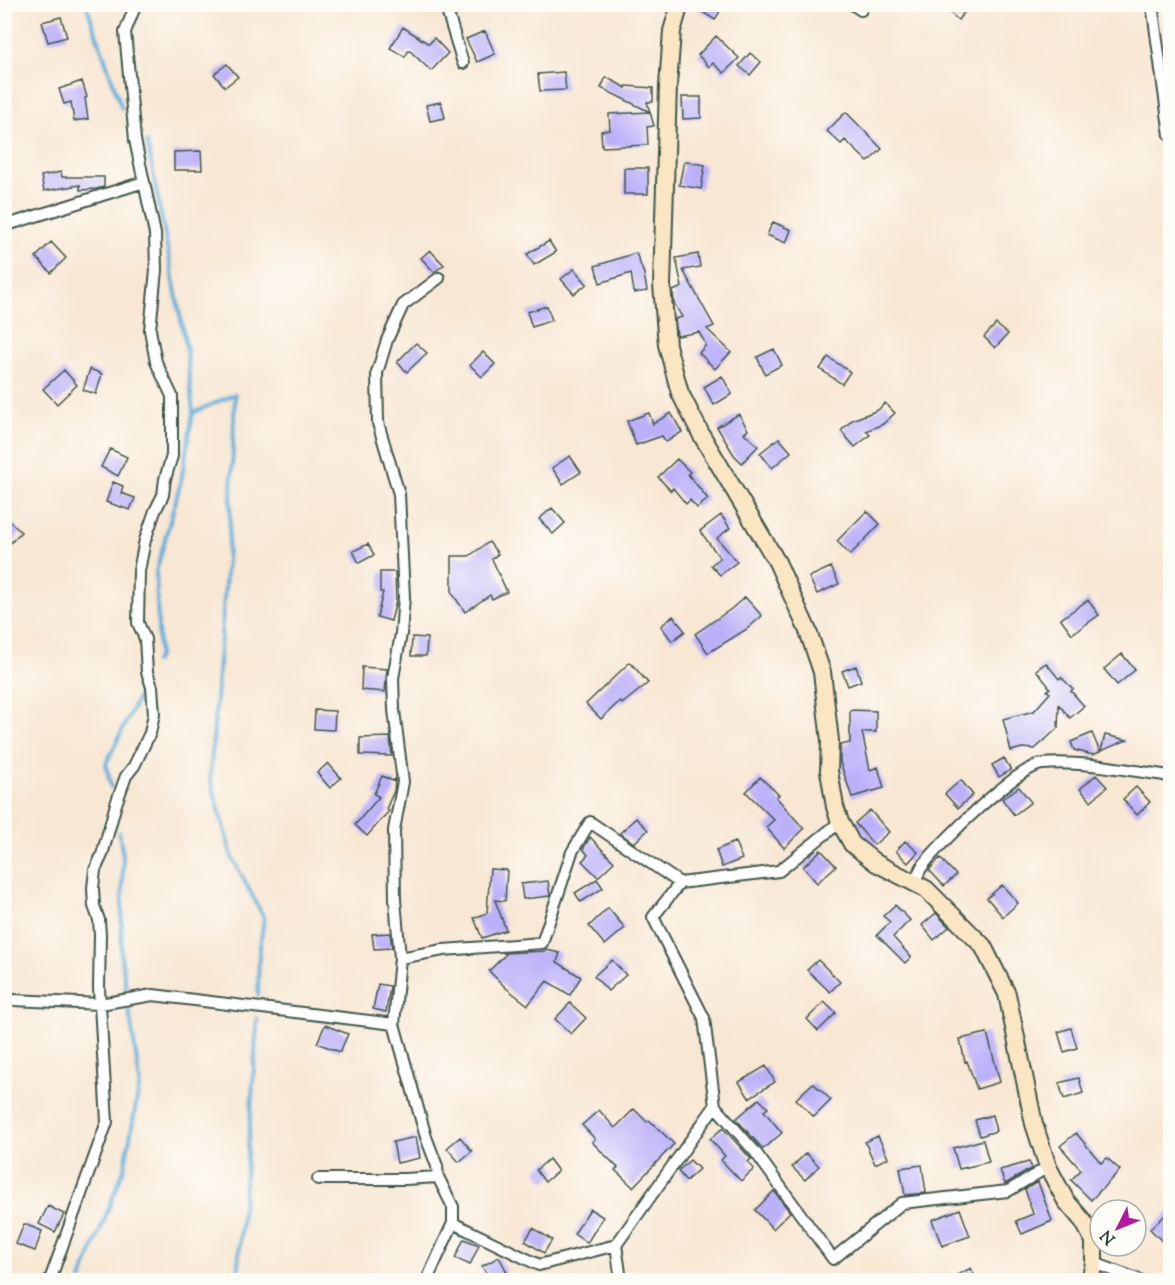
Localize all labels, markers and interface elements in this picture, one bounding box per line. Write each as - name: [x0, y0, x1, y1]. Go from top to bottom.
- north arrow: [1088, 1198, 1148, 1258]
- text: N: [1096, 1224, 1122, 1249]

